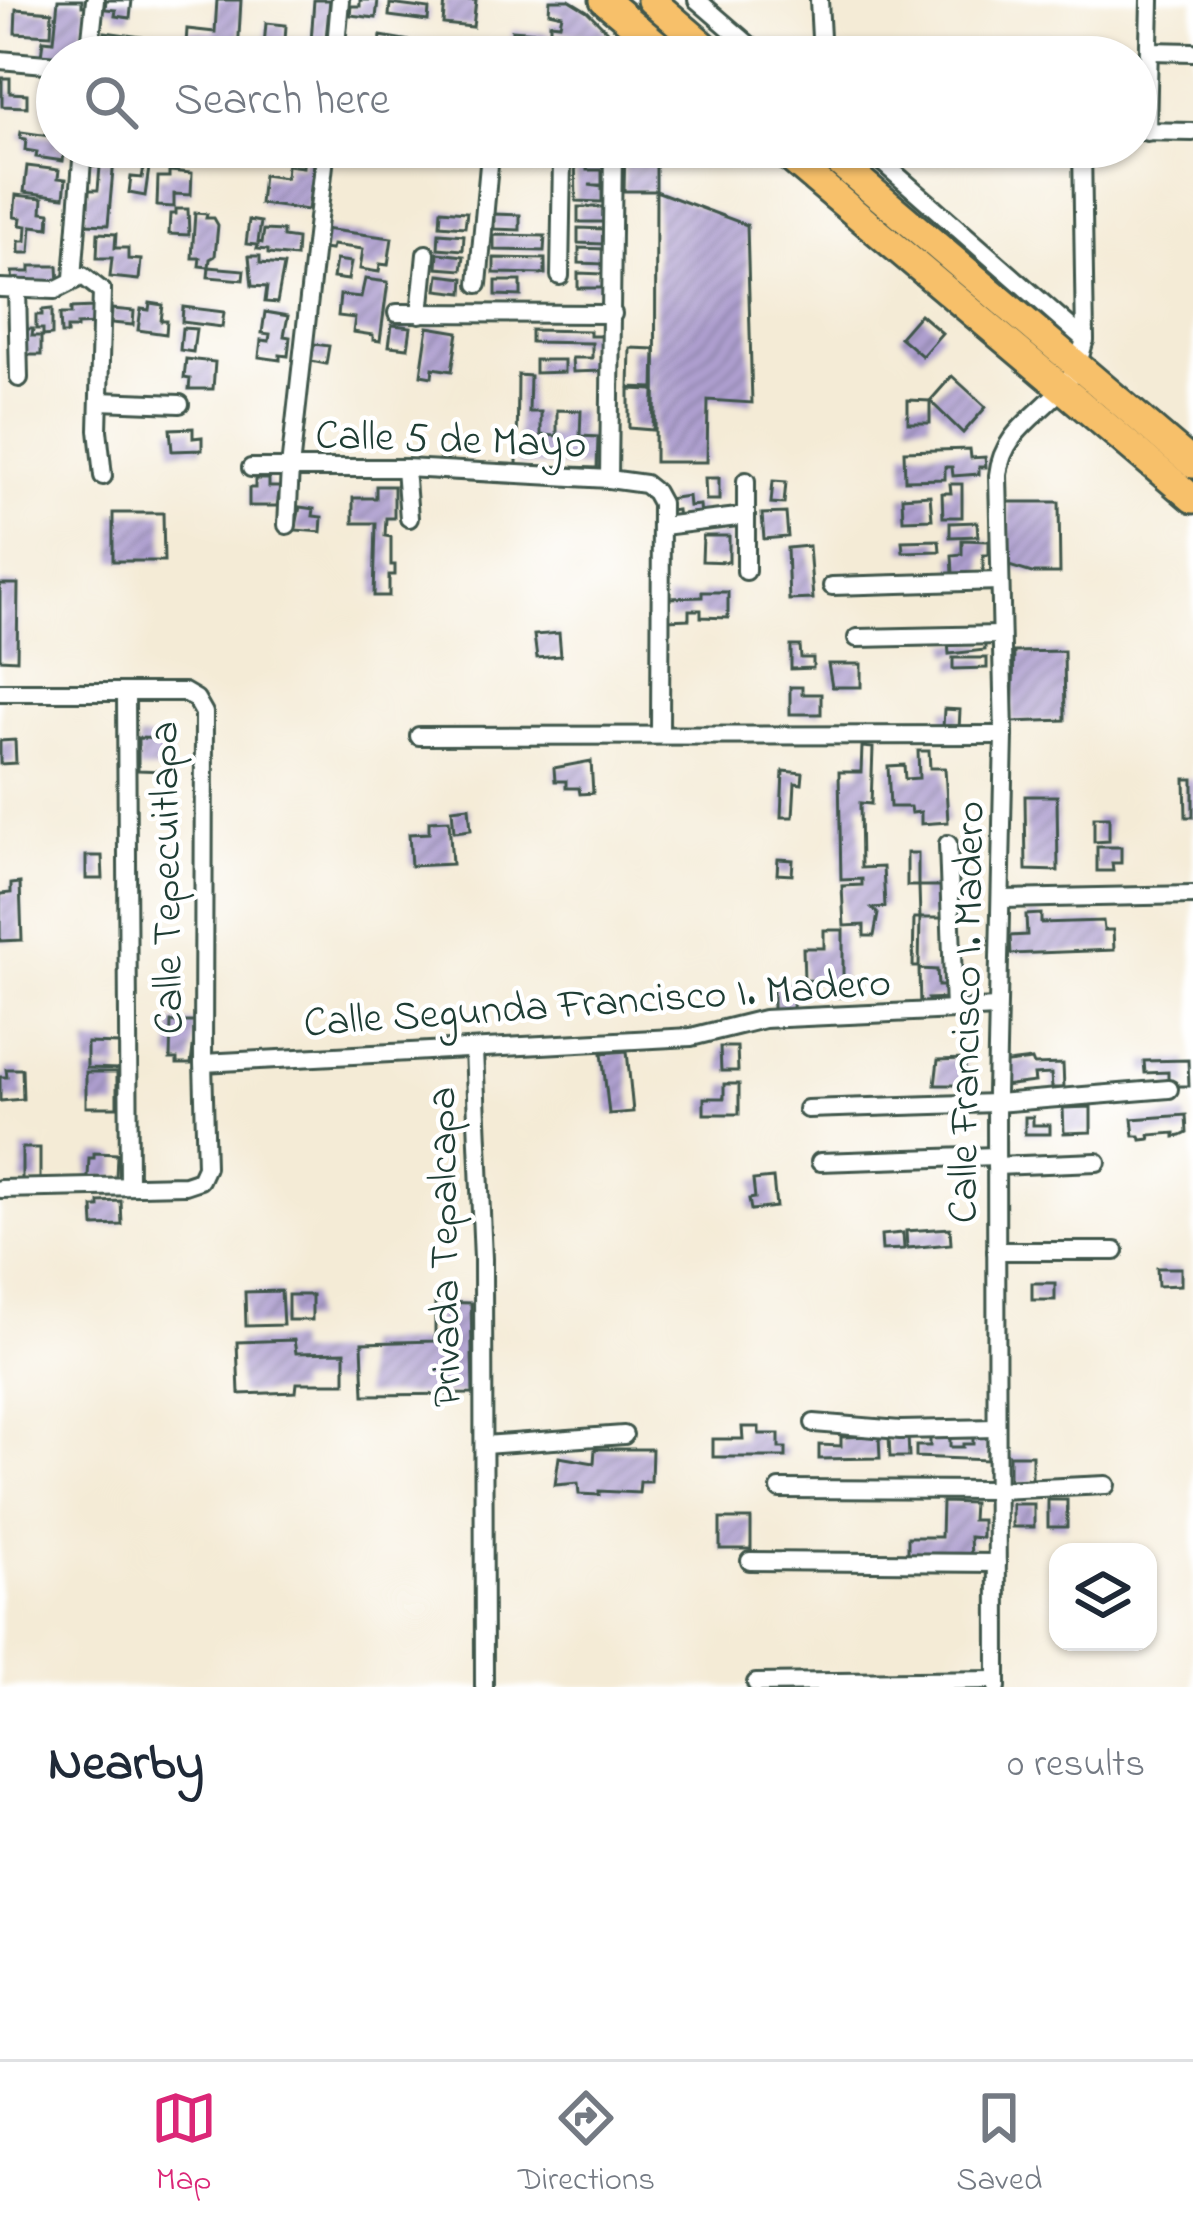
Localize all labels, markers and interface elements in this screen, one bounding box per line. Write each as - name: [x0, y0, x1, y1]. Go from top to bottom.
- search box: [36, 36, 1157, 168]
- icon: search: [78, 69, 144, 135]
- text: Search here: [174, 69, 390, 135]
- street label: Calle 5 de Mayo: [314, 406, 587, 477]
- street label: Calle Tepecuitlapa: [135, 721, 202, 1035]
- street label: Calle Francisco I. Madero: [934, 800, 1003, 1224]
- street label: Calle Segunda Francisco I. Madero: [302, 954, 893, 1055]
- street label: Privada Tepalcapa: [413, 1086, 480, 1408]
- map controls: [1049, 1543, 1157, 1651]
- button: layers: [1049, 1543, 1157, 1651]
- text: Nearby: [48, 1728, 204, 1803]
- text: 0 results: [1007, 1737, 1145, 1794]
- tab: Map: [151, 2085, 217, 2205]
- tab: Directions: [518, 2085, 655, 2205]
- tab: Saved: [956, 2085, 1042, 2205]

